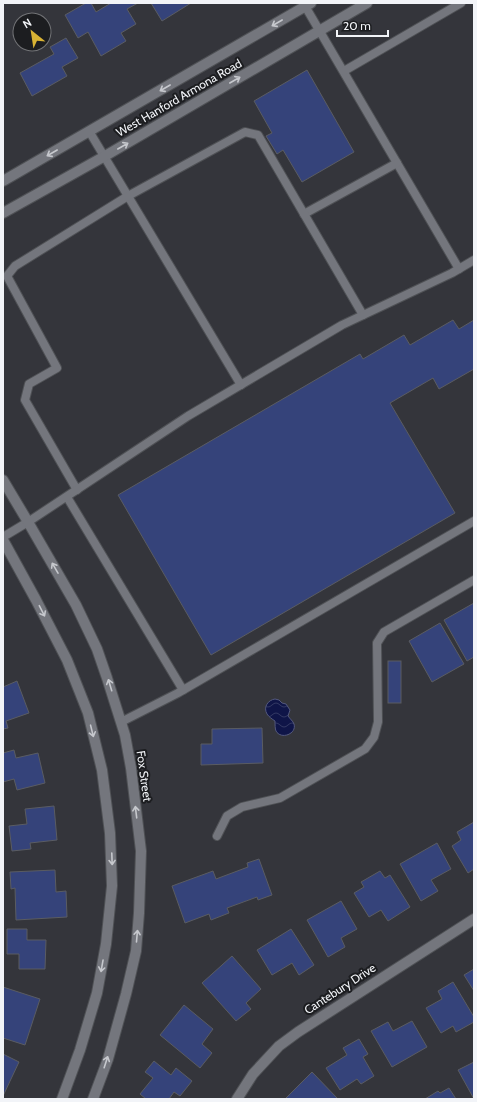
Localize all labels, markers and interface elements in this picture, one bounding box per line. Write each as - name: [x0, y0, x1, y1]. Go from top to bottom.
- north arrow: [12, 12, 52, 52]
- scale bar: [337, 12, 388, 38]
- text: N: [20, 15, 34, 31]
- text: 20 m: [343, 18, 371, 33]
- one-way arrow: [271, 19, 283, 27]
- street label: West Hanford Armona Road: [113, 55, 244, 140]
- one-way arrow: [229, 76, 241, 84]
- one-way arrow: [159, 84, 171, 92]
- one-way arrow: [117, 142, 128, 150]
- one-way arrow: [46, 149, 58, 157]
- one-way arrow: [50, 562, 58, 574]
- one-way arrow: [39, 605, 46, 617]
- one-way arrow: [106, 679, 113, 692]
- one-way arrow: [89, 724, 96, 737]
- street label: Fox Street: [133, 749, 155, 802]
- one-way arrow: [132, 806, 140, 819]
- one-way arrow: [108, 852, 115, 865]
- one-way arrow: [133, 930, 141, 943]
- one-way arrow: [97, 959, 105, 972]
- street label: Cantebury Drive: [301, 960, 378, 1017]
- one-way arrow: [103, 1057, 111, 1069]

